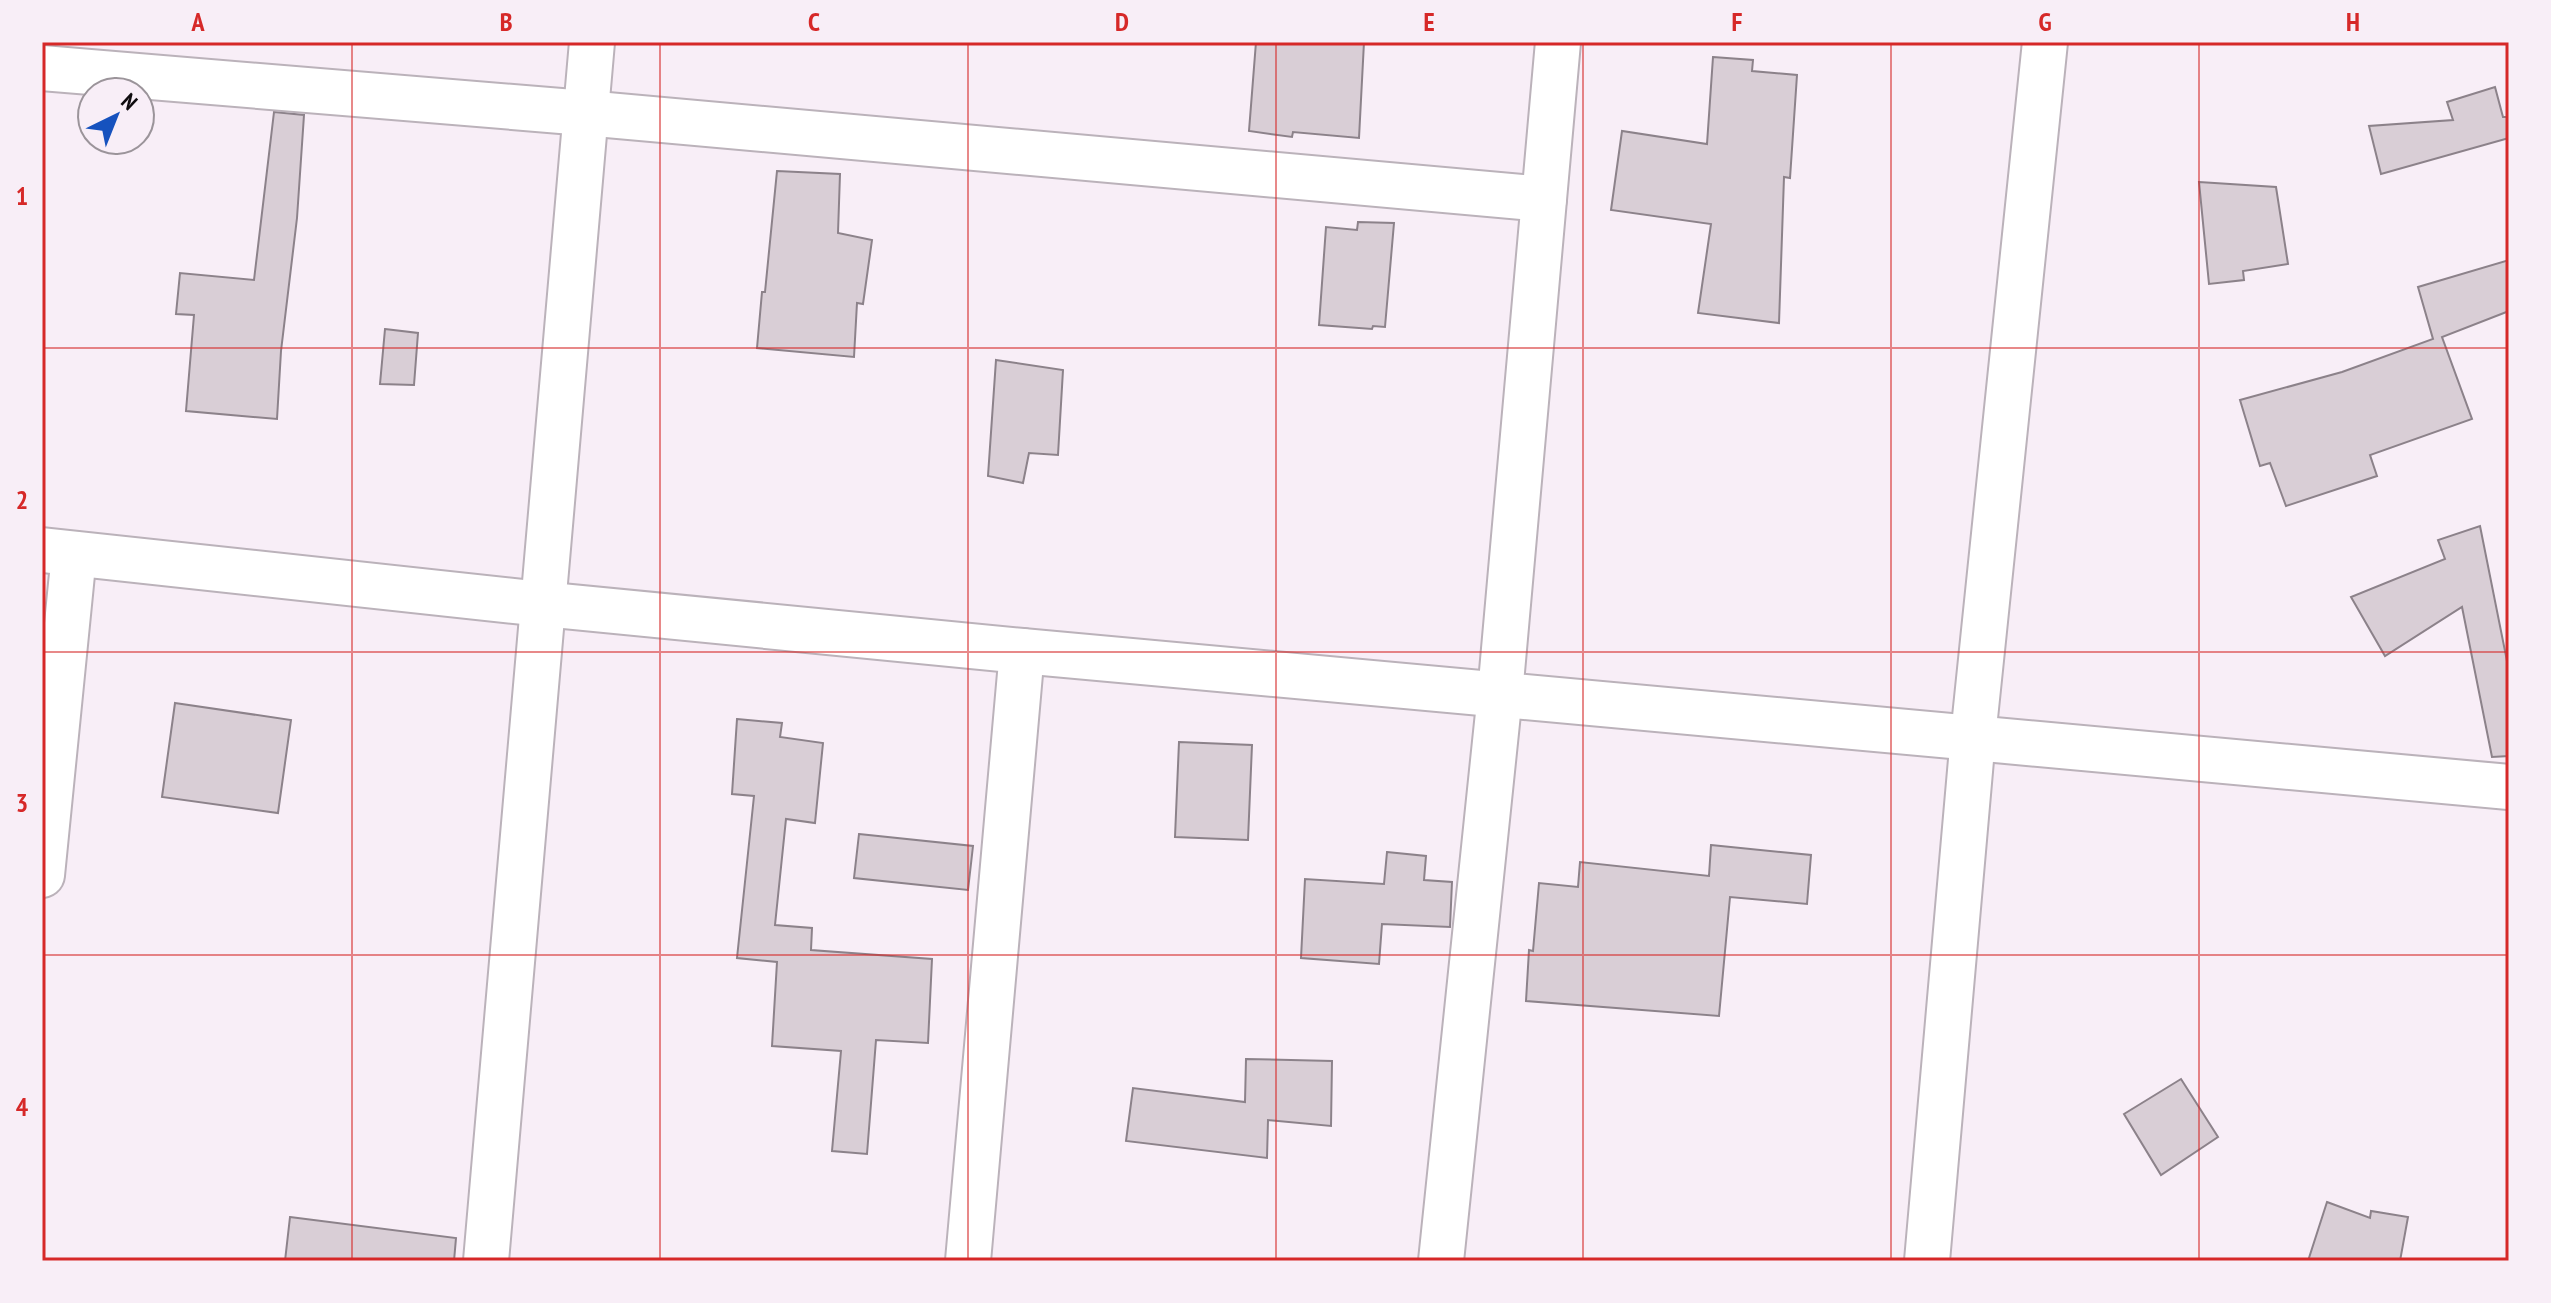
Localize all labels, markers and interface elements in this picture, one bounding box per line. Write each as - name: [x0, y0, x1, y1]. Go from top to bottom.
- text: A: [190, 5, 205, 38]
- text: B: [500, 5, 513, 38]
- text: C: [808, 5, 820, 38]
- text: D: [1115, 5, 1129, 38]
- text: E: [1423, 5, 1435, 38]
- text: F: [1732, 5, 1743, 38]
- text: G: [2038, 5, 2052, 38]
- text: H: [2346, 5, 2360, 38]
- north arrow: [76, 76, 156, 156]
- text: N: [116, 87, 144, 116]
- text: 1: [16, 179, 28, 212]
- text: 2: [16, 483, 28, 516]
- text: 3: [16, 786, 28, 819]
- text: 4: [16, 1090, 29, 1123]

